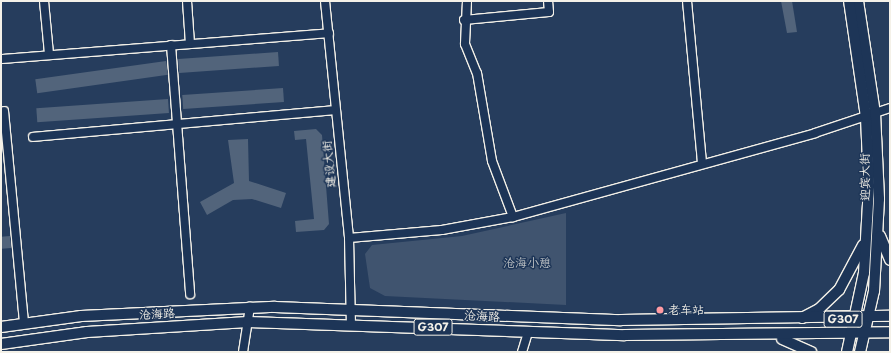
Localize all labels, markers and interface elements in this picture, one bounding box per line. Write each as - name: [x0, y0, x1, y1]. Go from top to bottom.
- street label: 建设大街: [319, 139, 339, 189]
- street label: 迎宾大街: [857, 153, 873, 201]
- park label: 沧海小憩: [503, 256, 551, 270]
- place label: 老车站: [668, 303, 704, 317]
- marker: 老车站: [655, 305, 665, 315]
- street label: 沧海路: [139, 306, 175, 322]
- street label: 沧海路: [464, 308, 500, 324]
- road number: G307: [823, 310, 863, 328]
- road number: G307: [413, 318, 453, 336]

